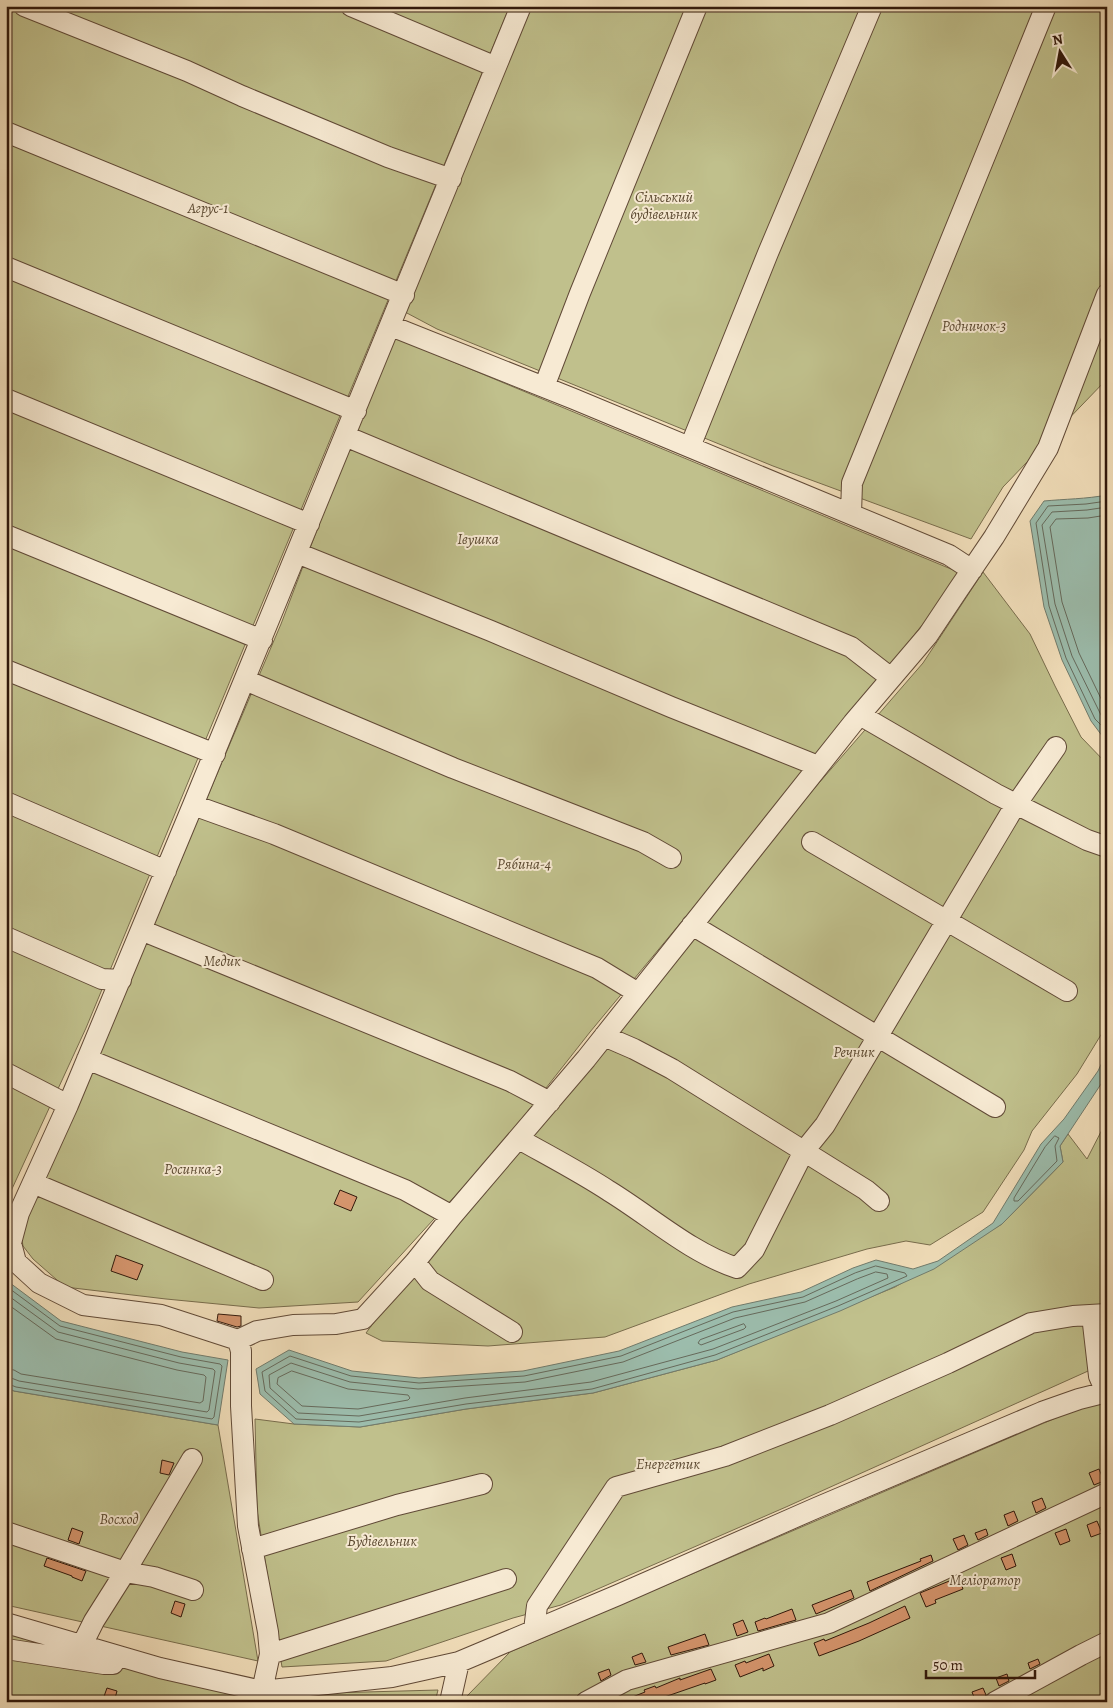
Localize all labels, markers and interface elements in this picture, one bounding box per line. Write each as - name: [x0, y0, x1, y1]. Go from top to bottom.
- north arrow: [1036, 28, 1086, 78]
- text: N: [1051, 29, 1064, 50]
- park label: Сільський будівельник: [630, 187, 698, 224]
- park label: Агрус-1: [187, 198, 228, 218]
- park label: Родничок-3: [942, 316, 1006, 336]
- park label: Івушка: [457, 529, 499, 549]
- park label: Рябина-4: [497, 854, 551, 874]
- park label: Медик: [203, 951, 241, 971]
- park label: Речник: [833, 1042, 875, 1062]
- park label: Росинка-3: [164, 1159, 222, 1179]
- park label: Енергетик: [636, 1454, 700, 1474]
- park label: Восход: [99, 1509, 139, 1529]
- park label: Будівельник: [347, 1531, 417, 1551]
- park label: Меліоратор: [949, 1570, 1021, 1590]
- scale bar: [926, 1648, 1034, 1680]
- text: 50 m: [933, 1655, 963, 1675]

